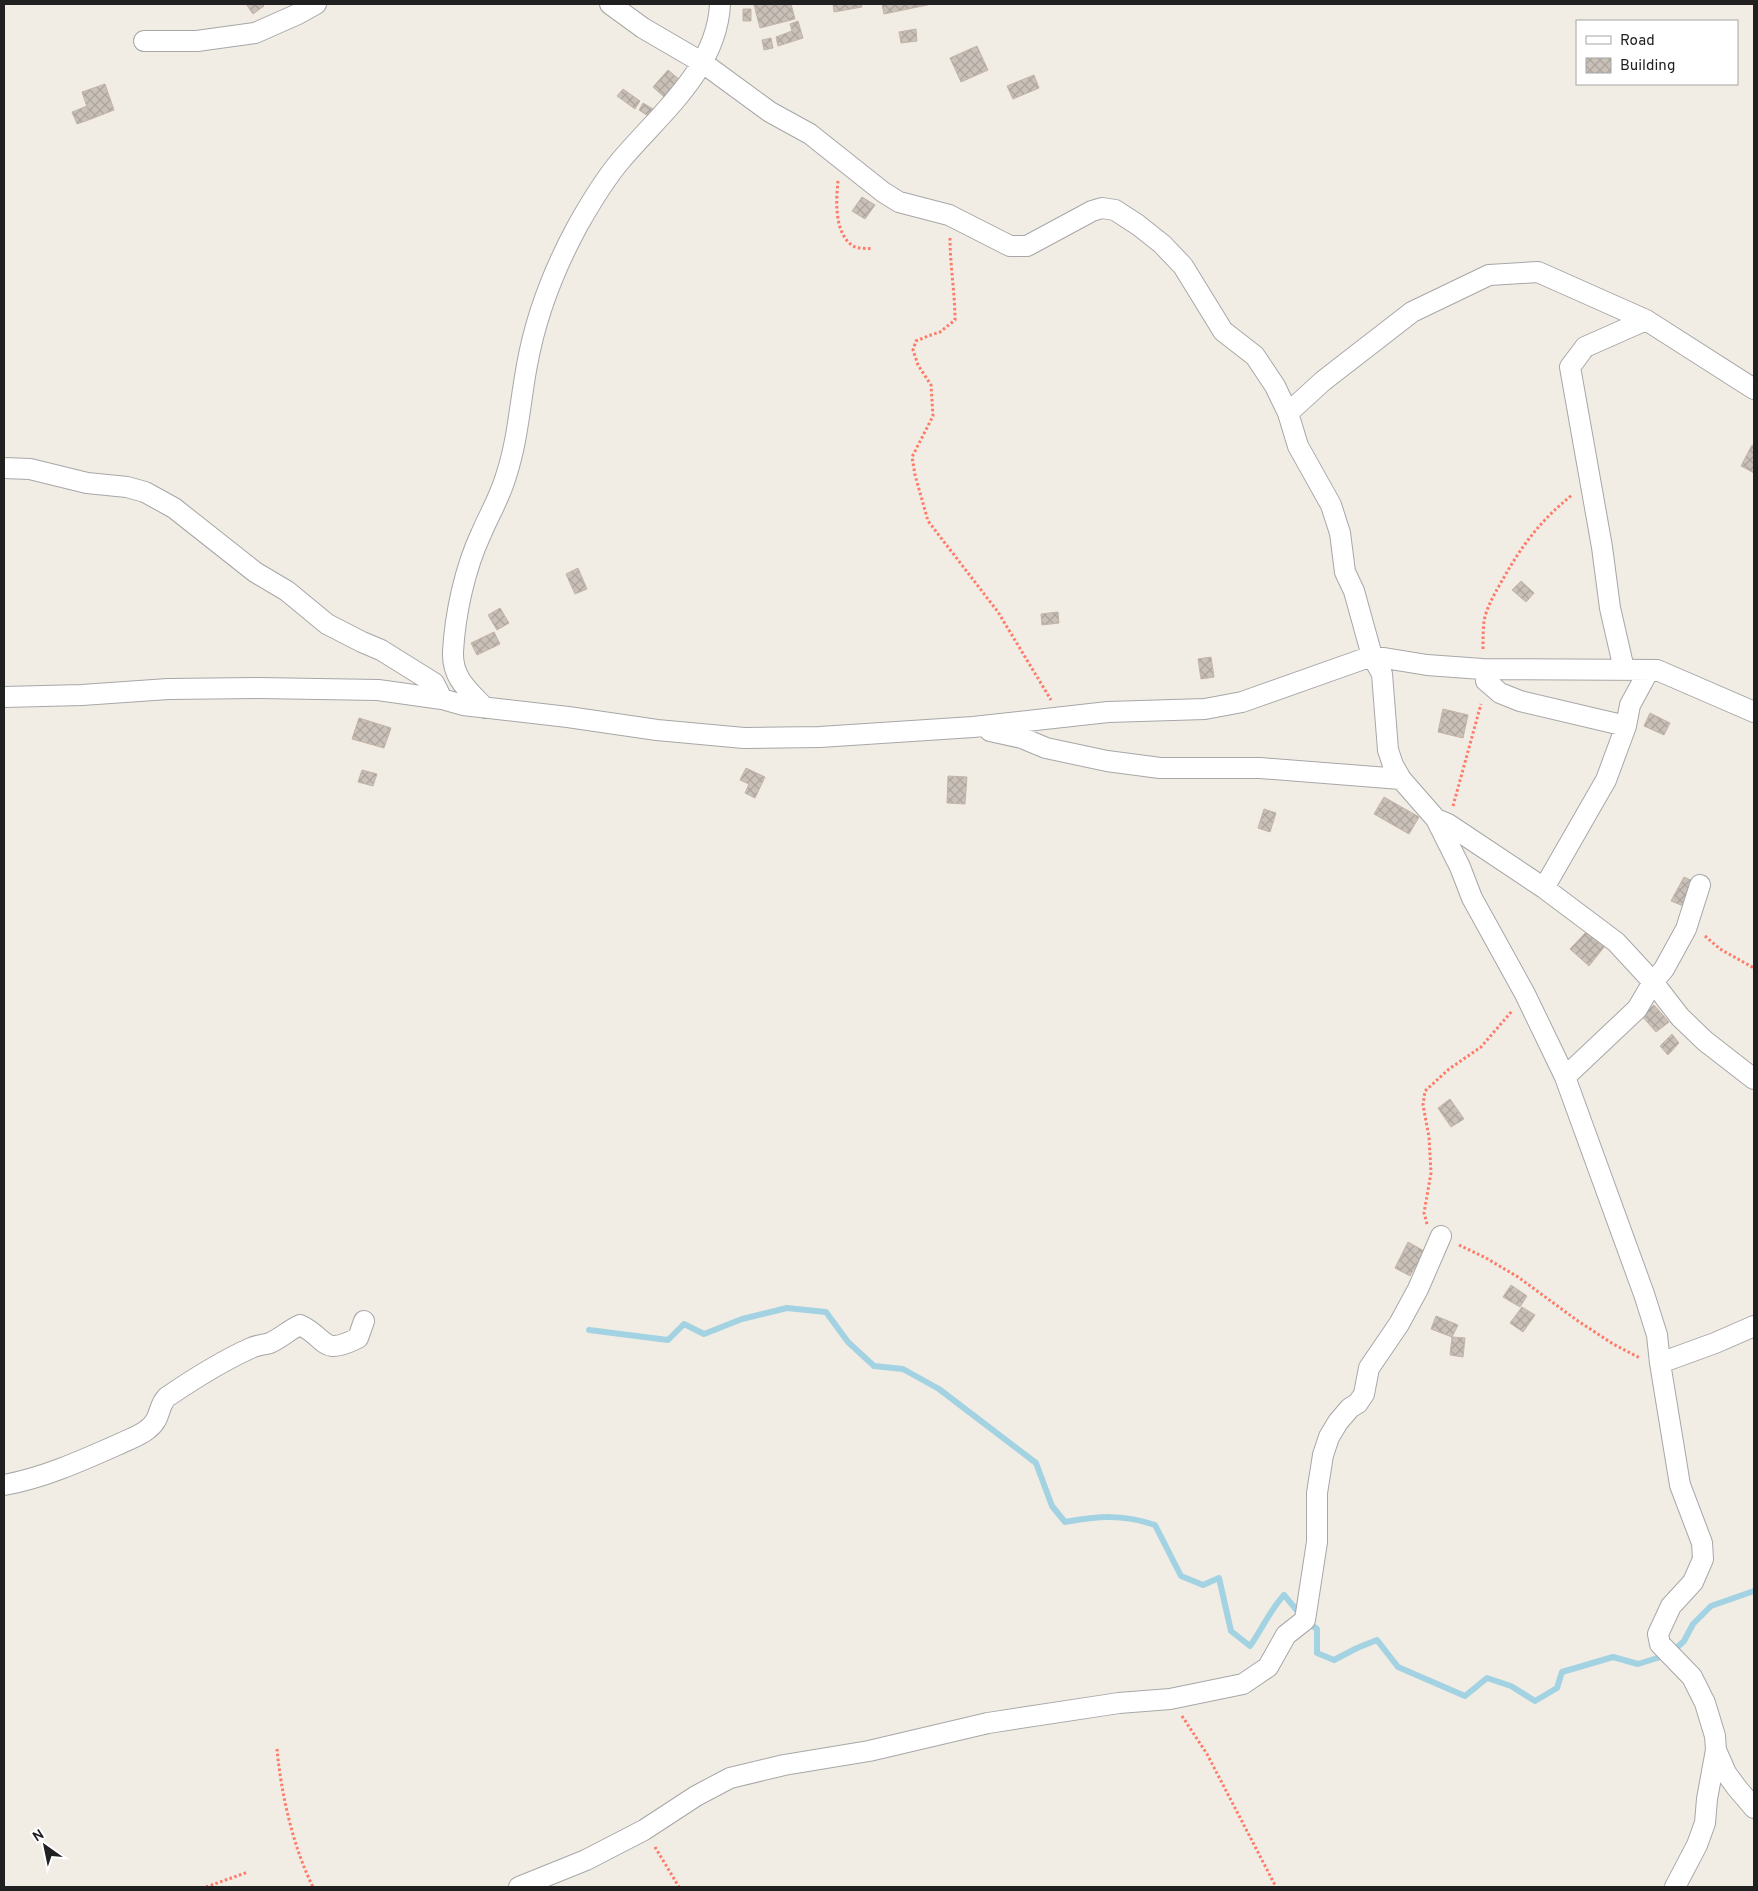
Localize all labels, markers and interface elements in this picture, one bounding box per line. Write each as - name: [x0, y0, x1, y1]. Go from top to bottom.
- legend: [1576, 20, 1738, 85]
- text: Road: [1620, 32, 1655, 51]
- text: Building: [1620, 57, 1675, 76]
- north arrow: [20, 1821, 70, 1871]
- text: N: [30, 1826, 48, 1846]

